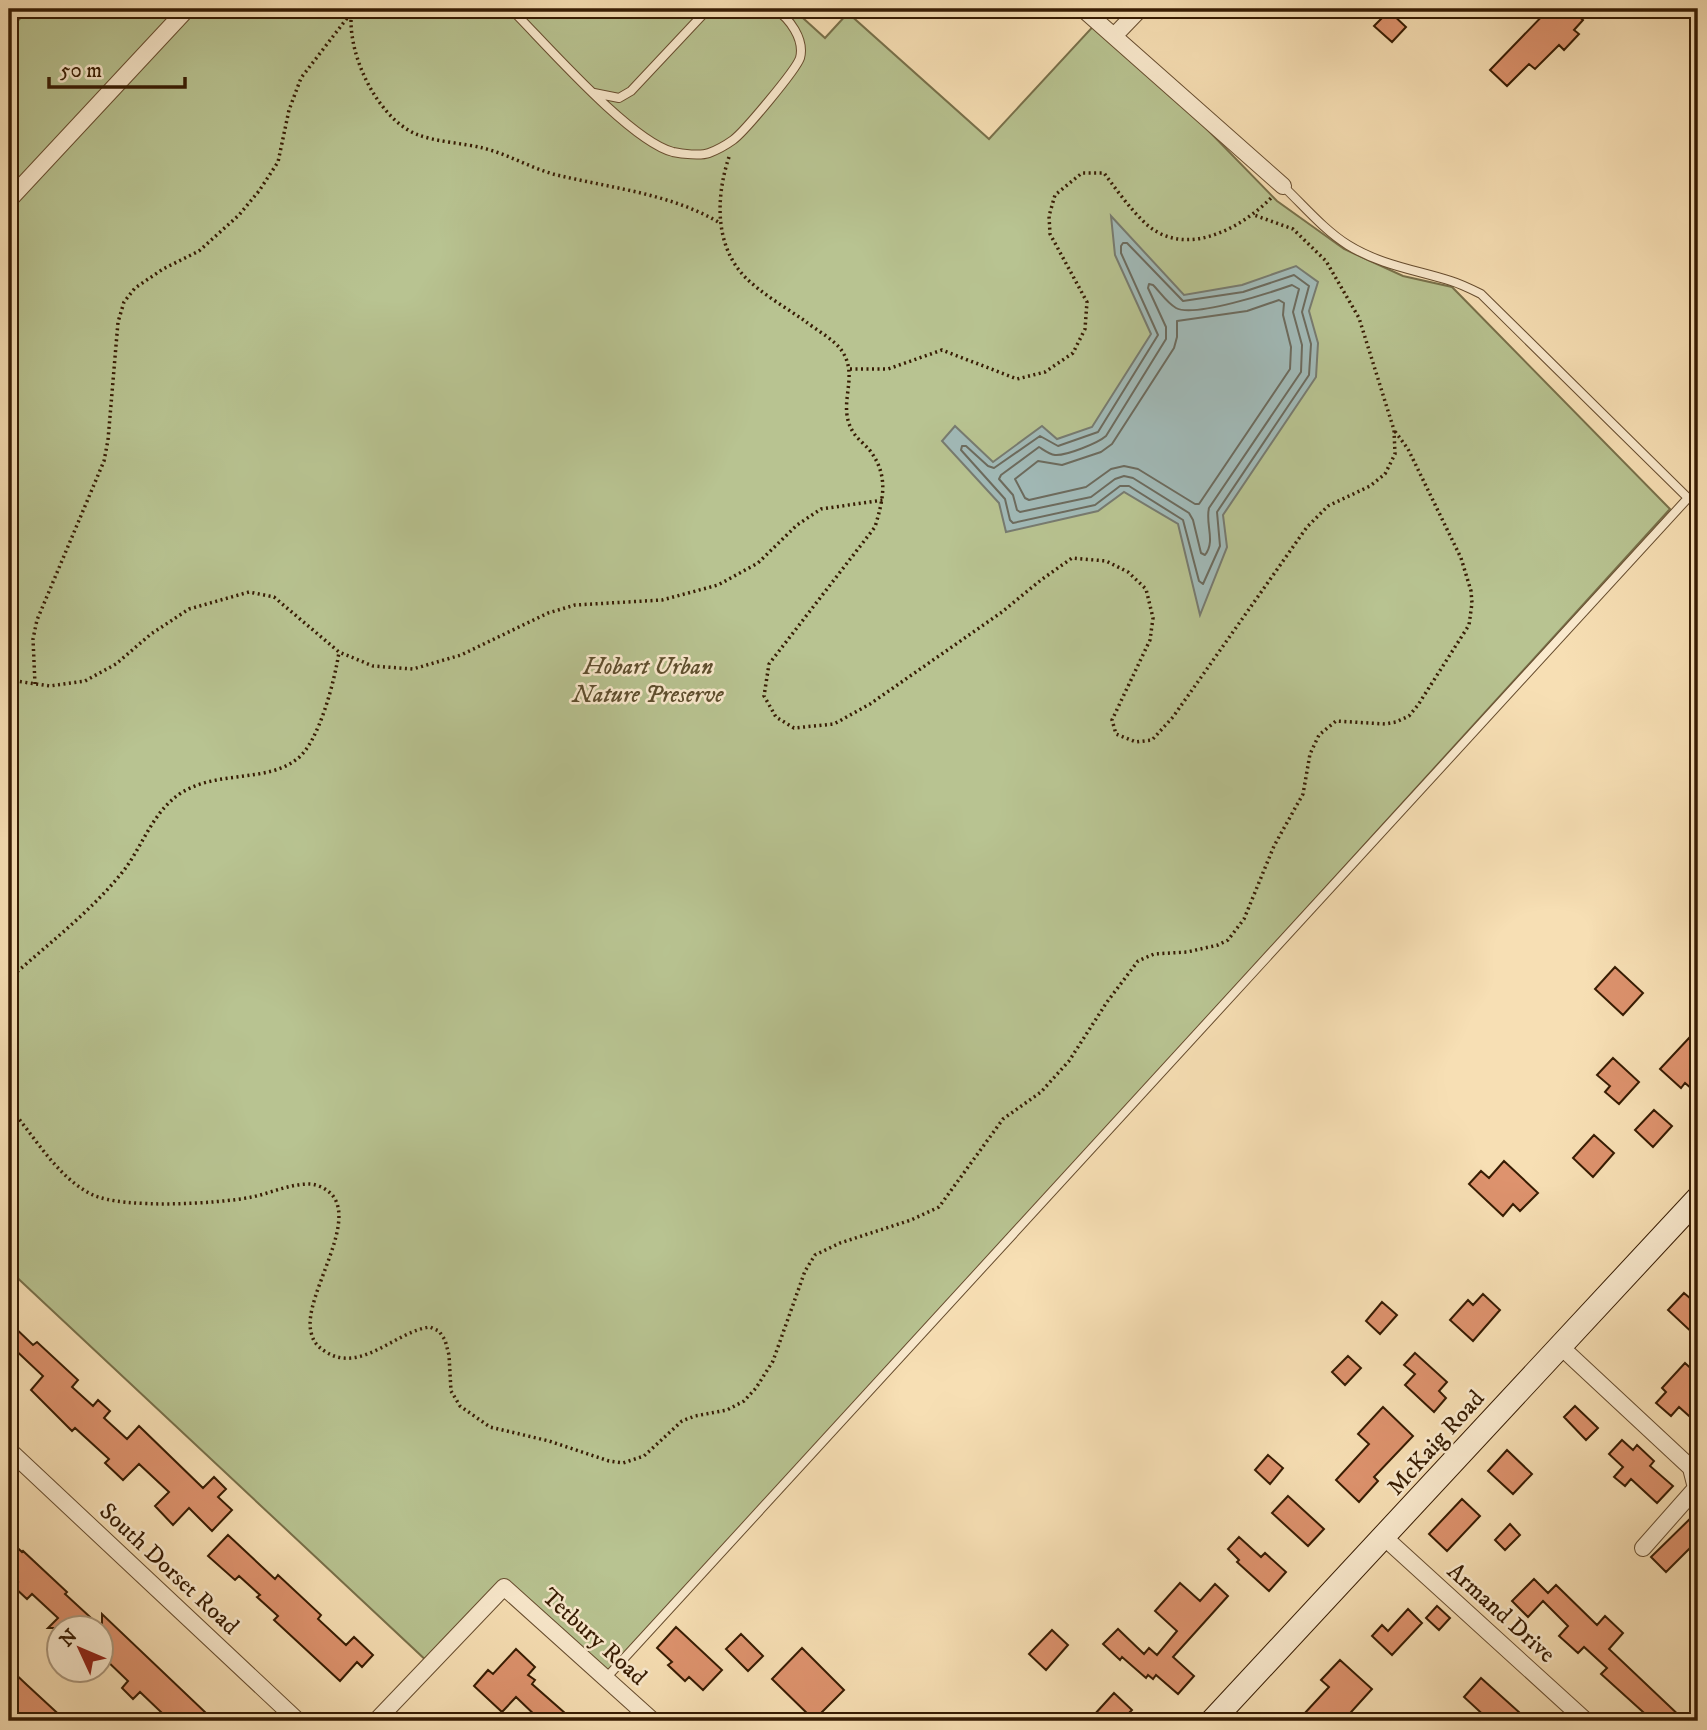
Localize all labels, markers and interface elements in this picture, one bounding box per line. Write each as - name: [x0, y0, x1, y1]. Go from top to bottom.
- scale bar: [49, 46, 186, 90]
- text: 50 m: [60, 58, 102, 84]
- park label: Hobart Urban Nature Preserve: [570, 652, 724, 710]
- street label: McKaig Road: [1381, 1384, 1491, 1502]
- street label: South Dorset Road: [93, 1497, 245, 1641]
- street label: Armand Drive: [1441, 1557, 1561, 1670]
- street label: Tetbury Road: [535, 1582, 653, 1692]
- north arrow: [46, 1614, 116, 1684]
- text: N: [55, 1624, 83, 1652]

